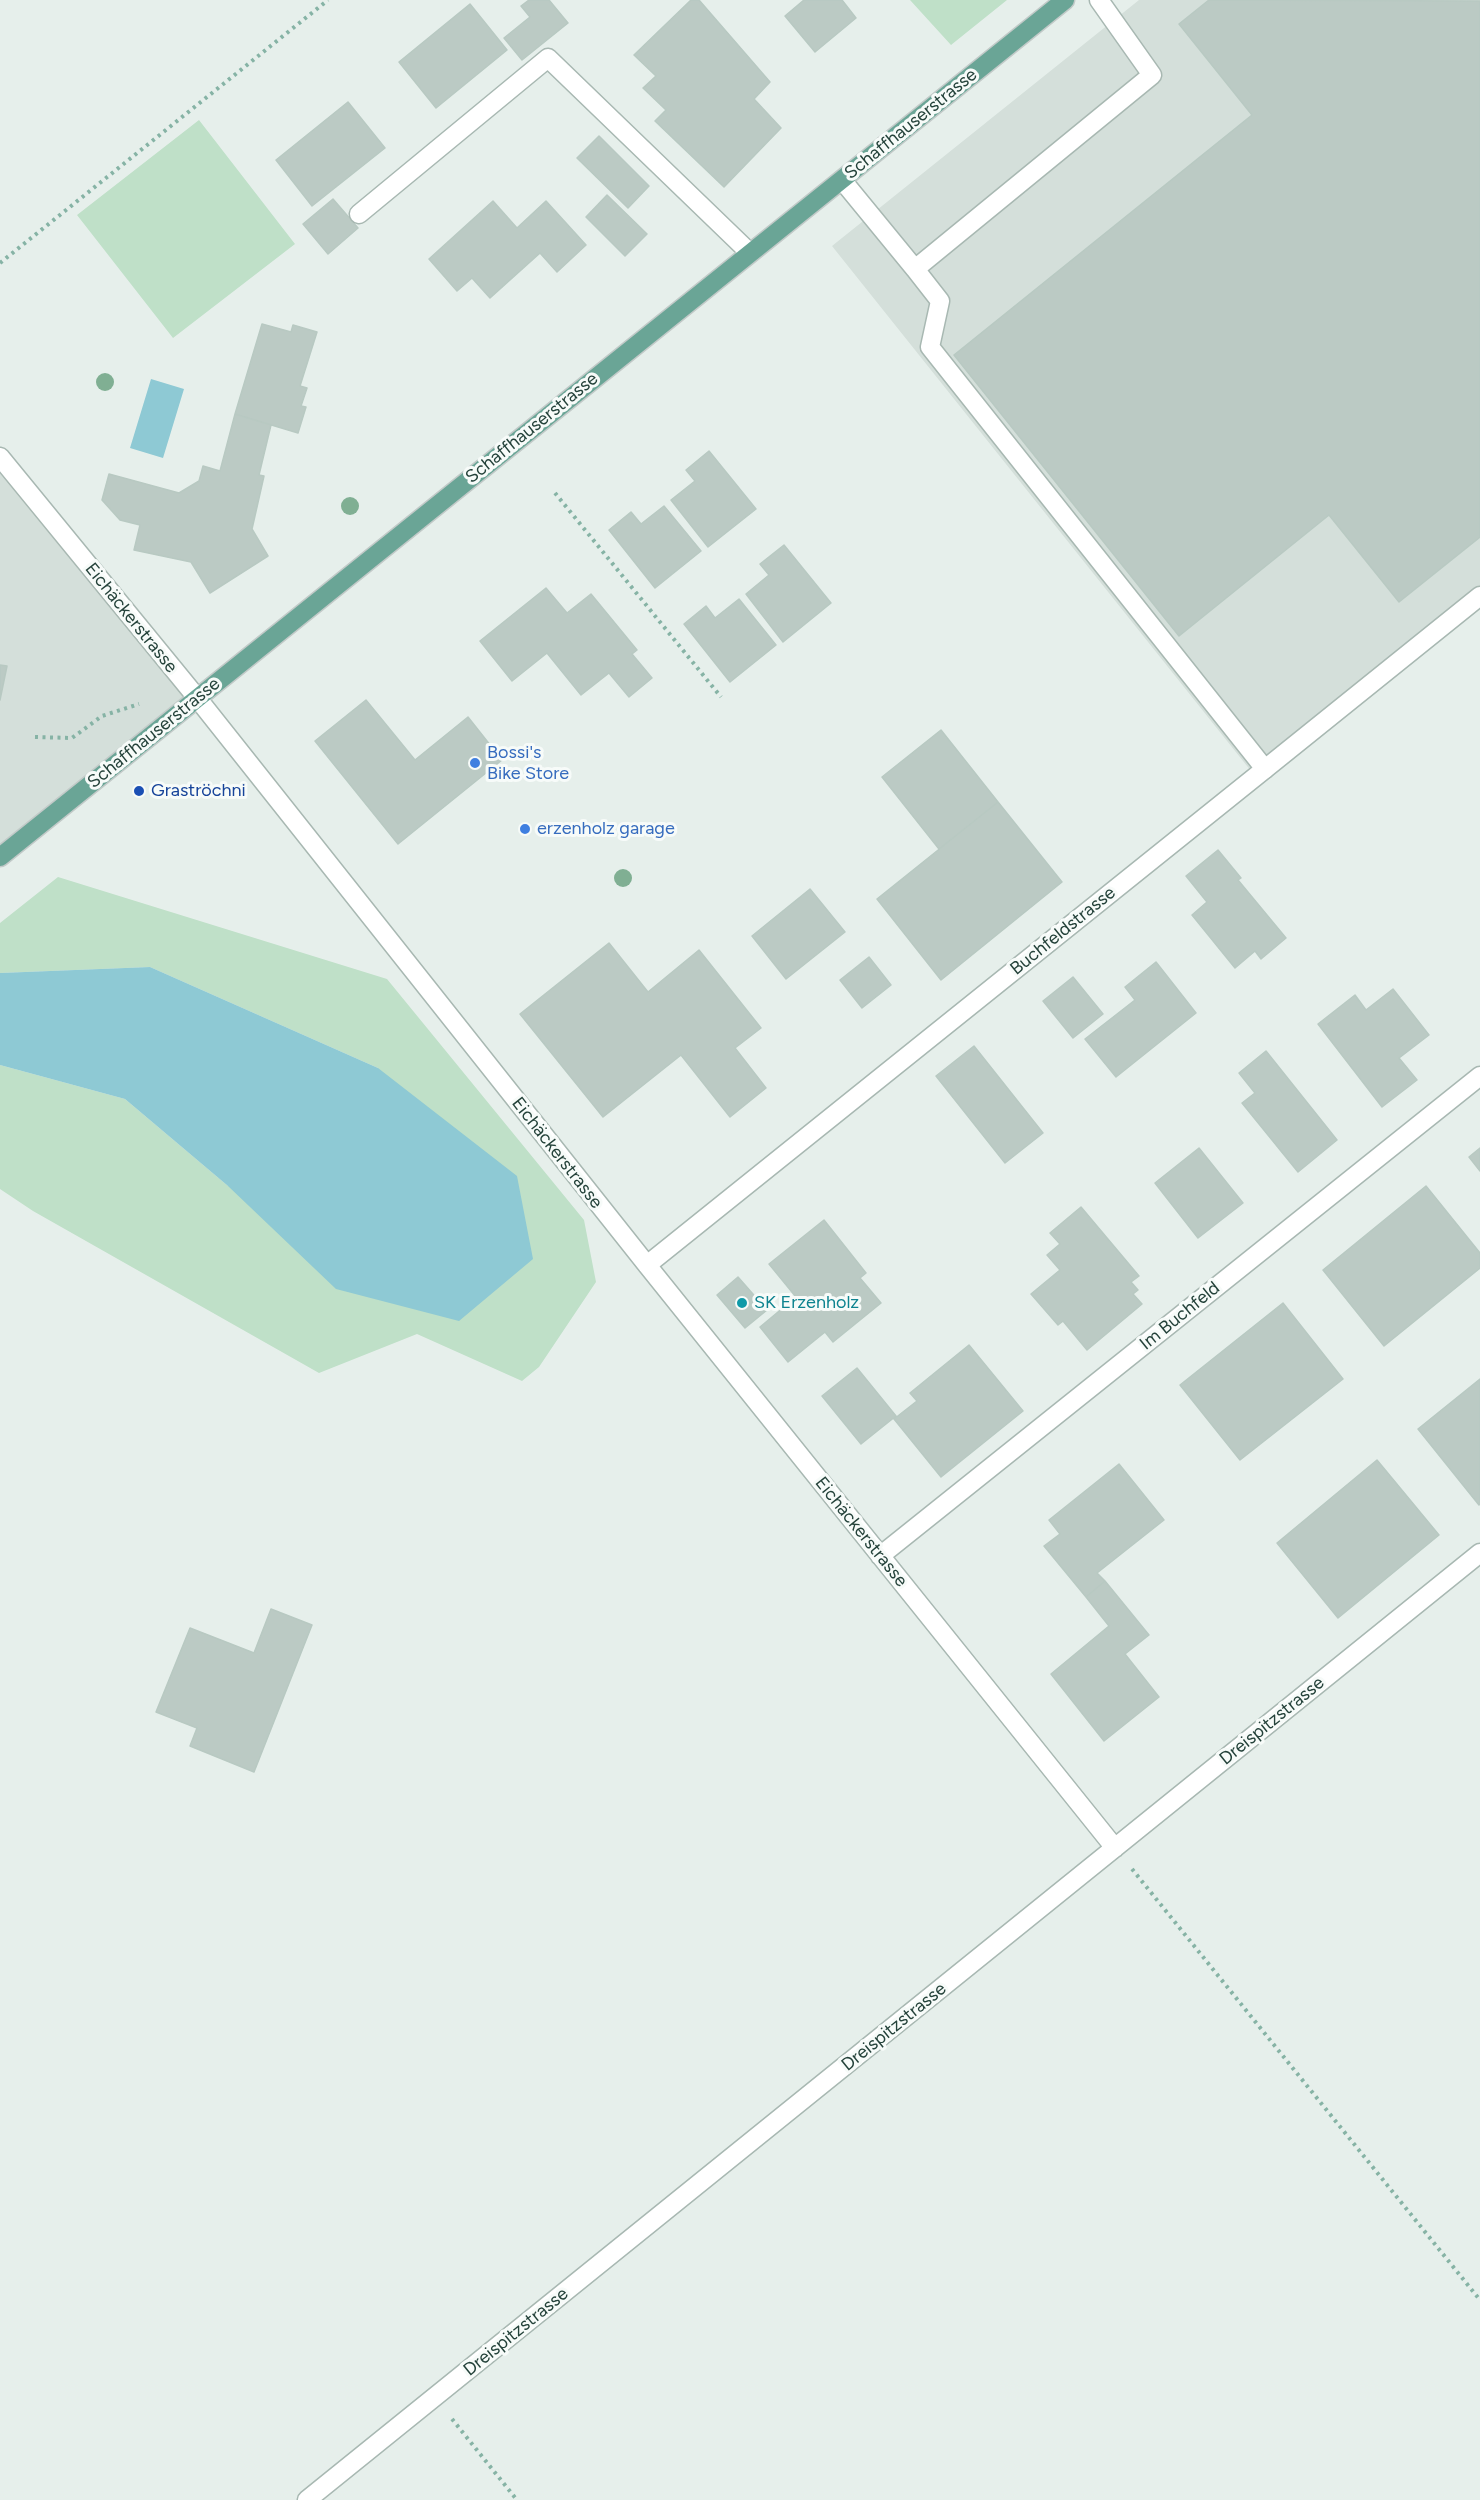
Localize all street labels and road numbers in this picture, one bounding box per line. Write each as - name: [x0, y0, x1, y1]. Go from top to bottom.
- street label: Schaffhauserstrasse: [841, 64, 981, 184]
- street label: Schaffhauserstrasse: [462, 368, 602, 488]
- street label: Eichäckerstrasse: [80, 559, 182, 677]
- street label: Schaffhauserstrasse: [84, 673, 224, 793]
- street label: Buchfeldstrasse: [1006, 882, 1120, 980]
- street label: Eichäckerstrasse: [507, 1093, 607, 1213]
- street label: Im Buchfeld: [1136, 1277, 1224, 1355]
- street label: Eichäckerstrasse: [810, 1473, 912, 1591]
- street label: Dreispitzstrasse: [1215, 1672, 1329, 1770]
- street label: Dreispitzstrasse: [837, 1978, 951, 2076]
- street label: Dreispitzstrasse: [459, 2283, 573, 2381]

